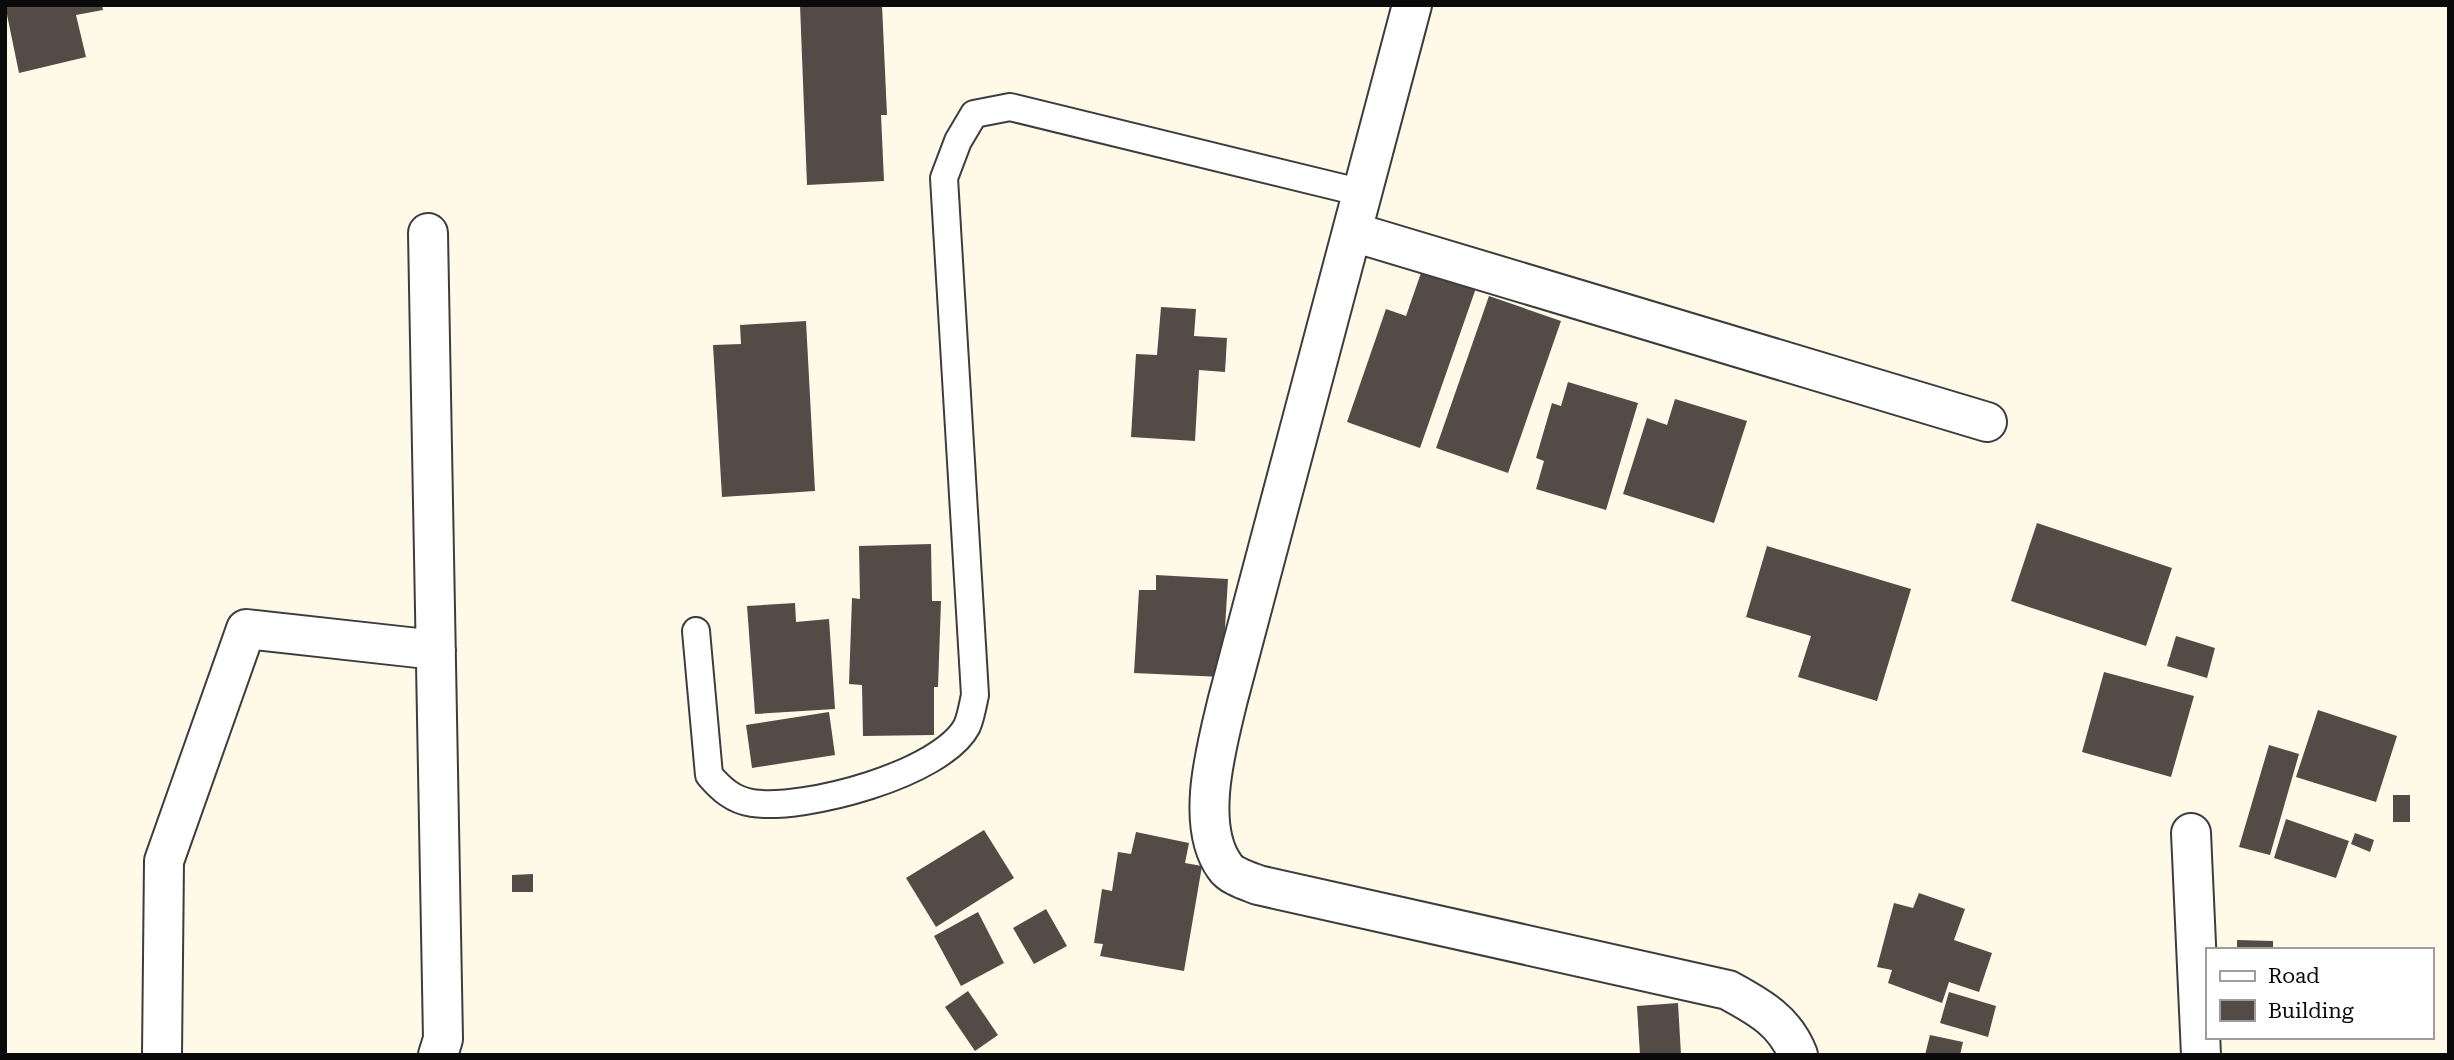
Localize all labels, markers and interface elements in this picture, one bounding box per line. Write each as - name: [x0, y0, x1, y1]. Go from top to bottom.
- legend: [2206, 948, 2433, 1039]
- text: Road: [2268, 964, 2320, 988]
- text: Building: [2268, 999, 2354, 1023]

